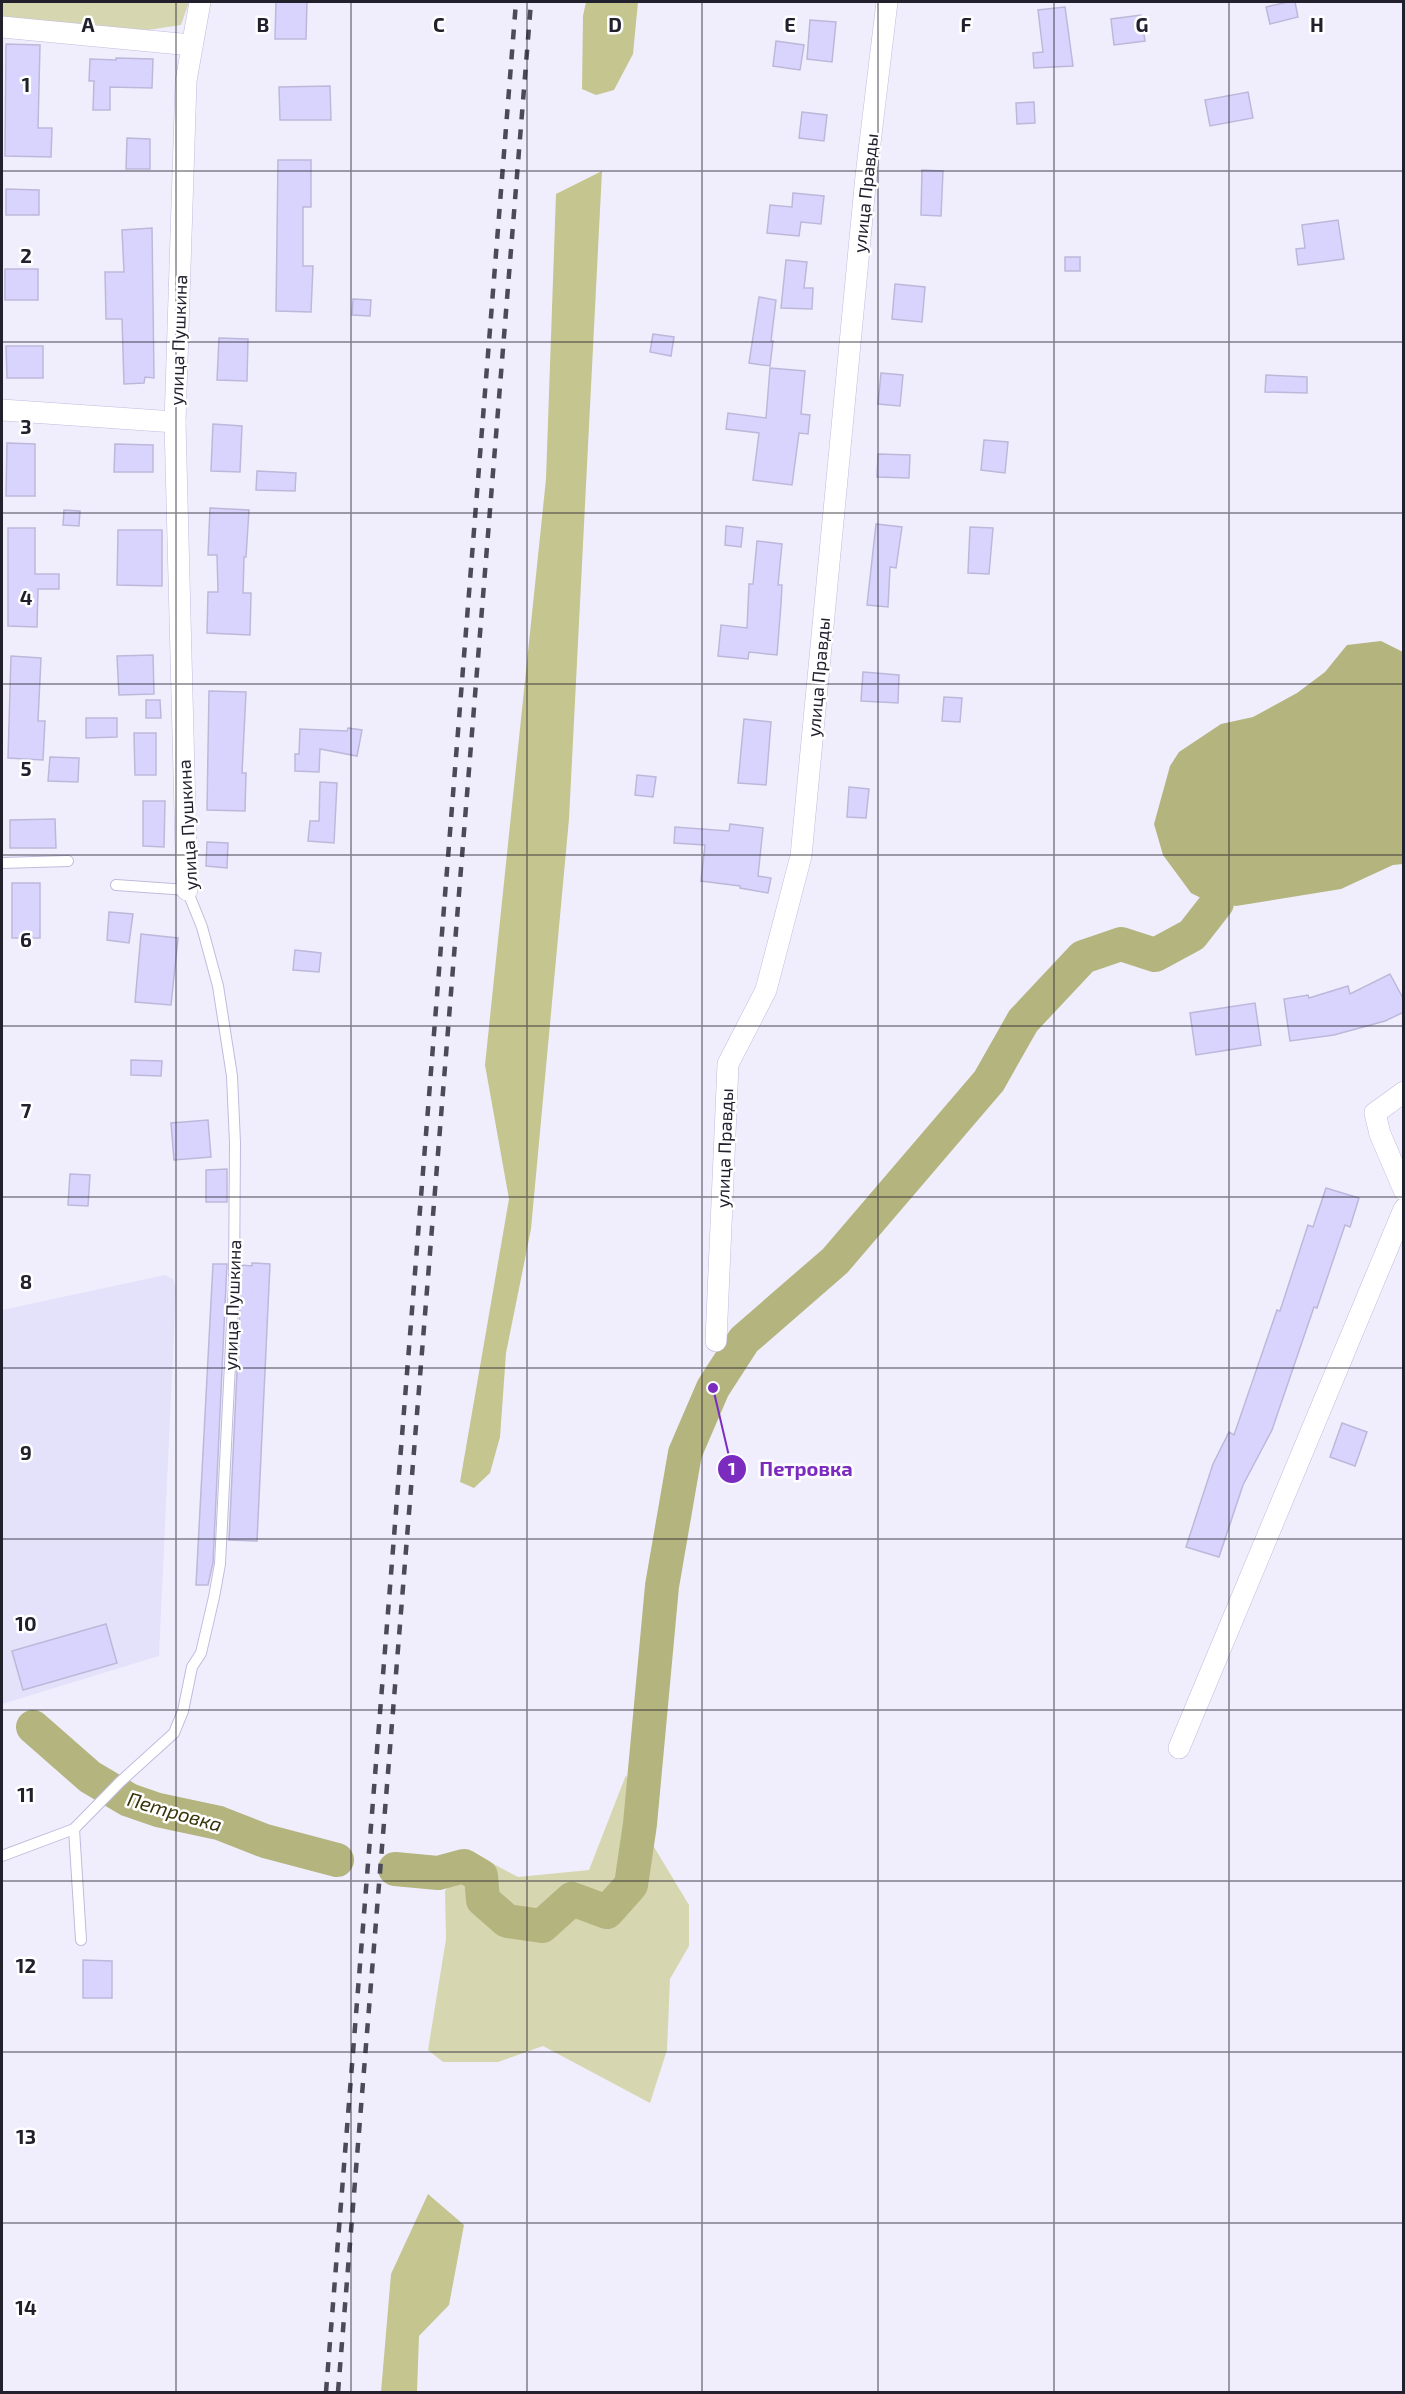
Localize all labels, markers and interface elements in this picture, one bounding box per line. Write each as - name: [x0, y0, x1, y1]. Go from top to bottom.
- text: A: [81, 12, 95, 36]
- text: B: [257, 12, 269, 36]
- text: C: [433, 12, 445, 36]
- text: D: [608, 12, 622, 36]
- text: E: [784, 12, 796, 36]
- text: F: [960, 12, 972, 36]
- text: G: [1136, 12, 1148, 36]
- text: H: [1310, 12, 1324, 36]
- text: 1: [22, 72, 30, 96]
- street label: улица Правды: [848, 132, 882, 254]
- text: 2: [20, 243, 32, 267]
- street label: улица Пушкина: [165, 274, 191, 406]
- text: 3: [20, 414, 32, 438]
- text: 4: [20, 585, 33, 609]
- street label: улица Правды: [802, 616, 834, 738]
- text: 5: [20, 756, 32, 780]
- street label: улица Пушкина: [173, 759, 201, 891]
- text: 6: [20, 927, 32, 951]
- street label: улица Правды: [711, 1088, 737, 1208]
- text: 7: [21, 1098, 32, 1122]
- street label: улица Пушкина: [219, 1239, 245, 1371]
- text: 8: [20, 1269, 32, 1293]
- text: 9: [20, 1440, 32, 1464]
- callout: Петровка: [717, 1450, 865, 1488]
- text: Петровка: [759, 1456, 853, 1480]
- text: 1: [728, 1457, 736, 1479]
- text: 10: [15, 1611, 37, 1635]
- text: 11: [17, 1782, 35, 1806]
- water label: Петровка: [125, 1786, 225, 1836]
- text: 12: [16, 1953, 36, 1977]
- text: 13: [16, 2124, 36, 2148]
- text: 14: [15, 2295, 37, 2319]

